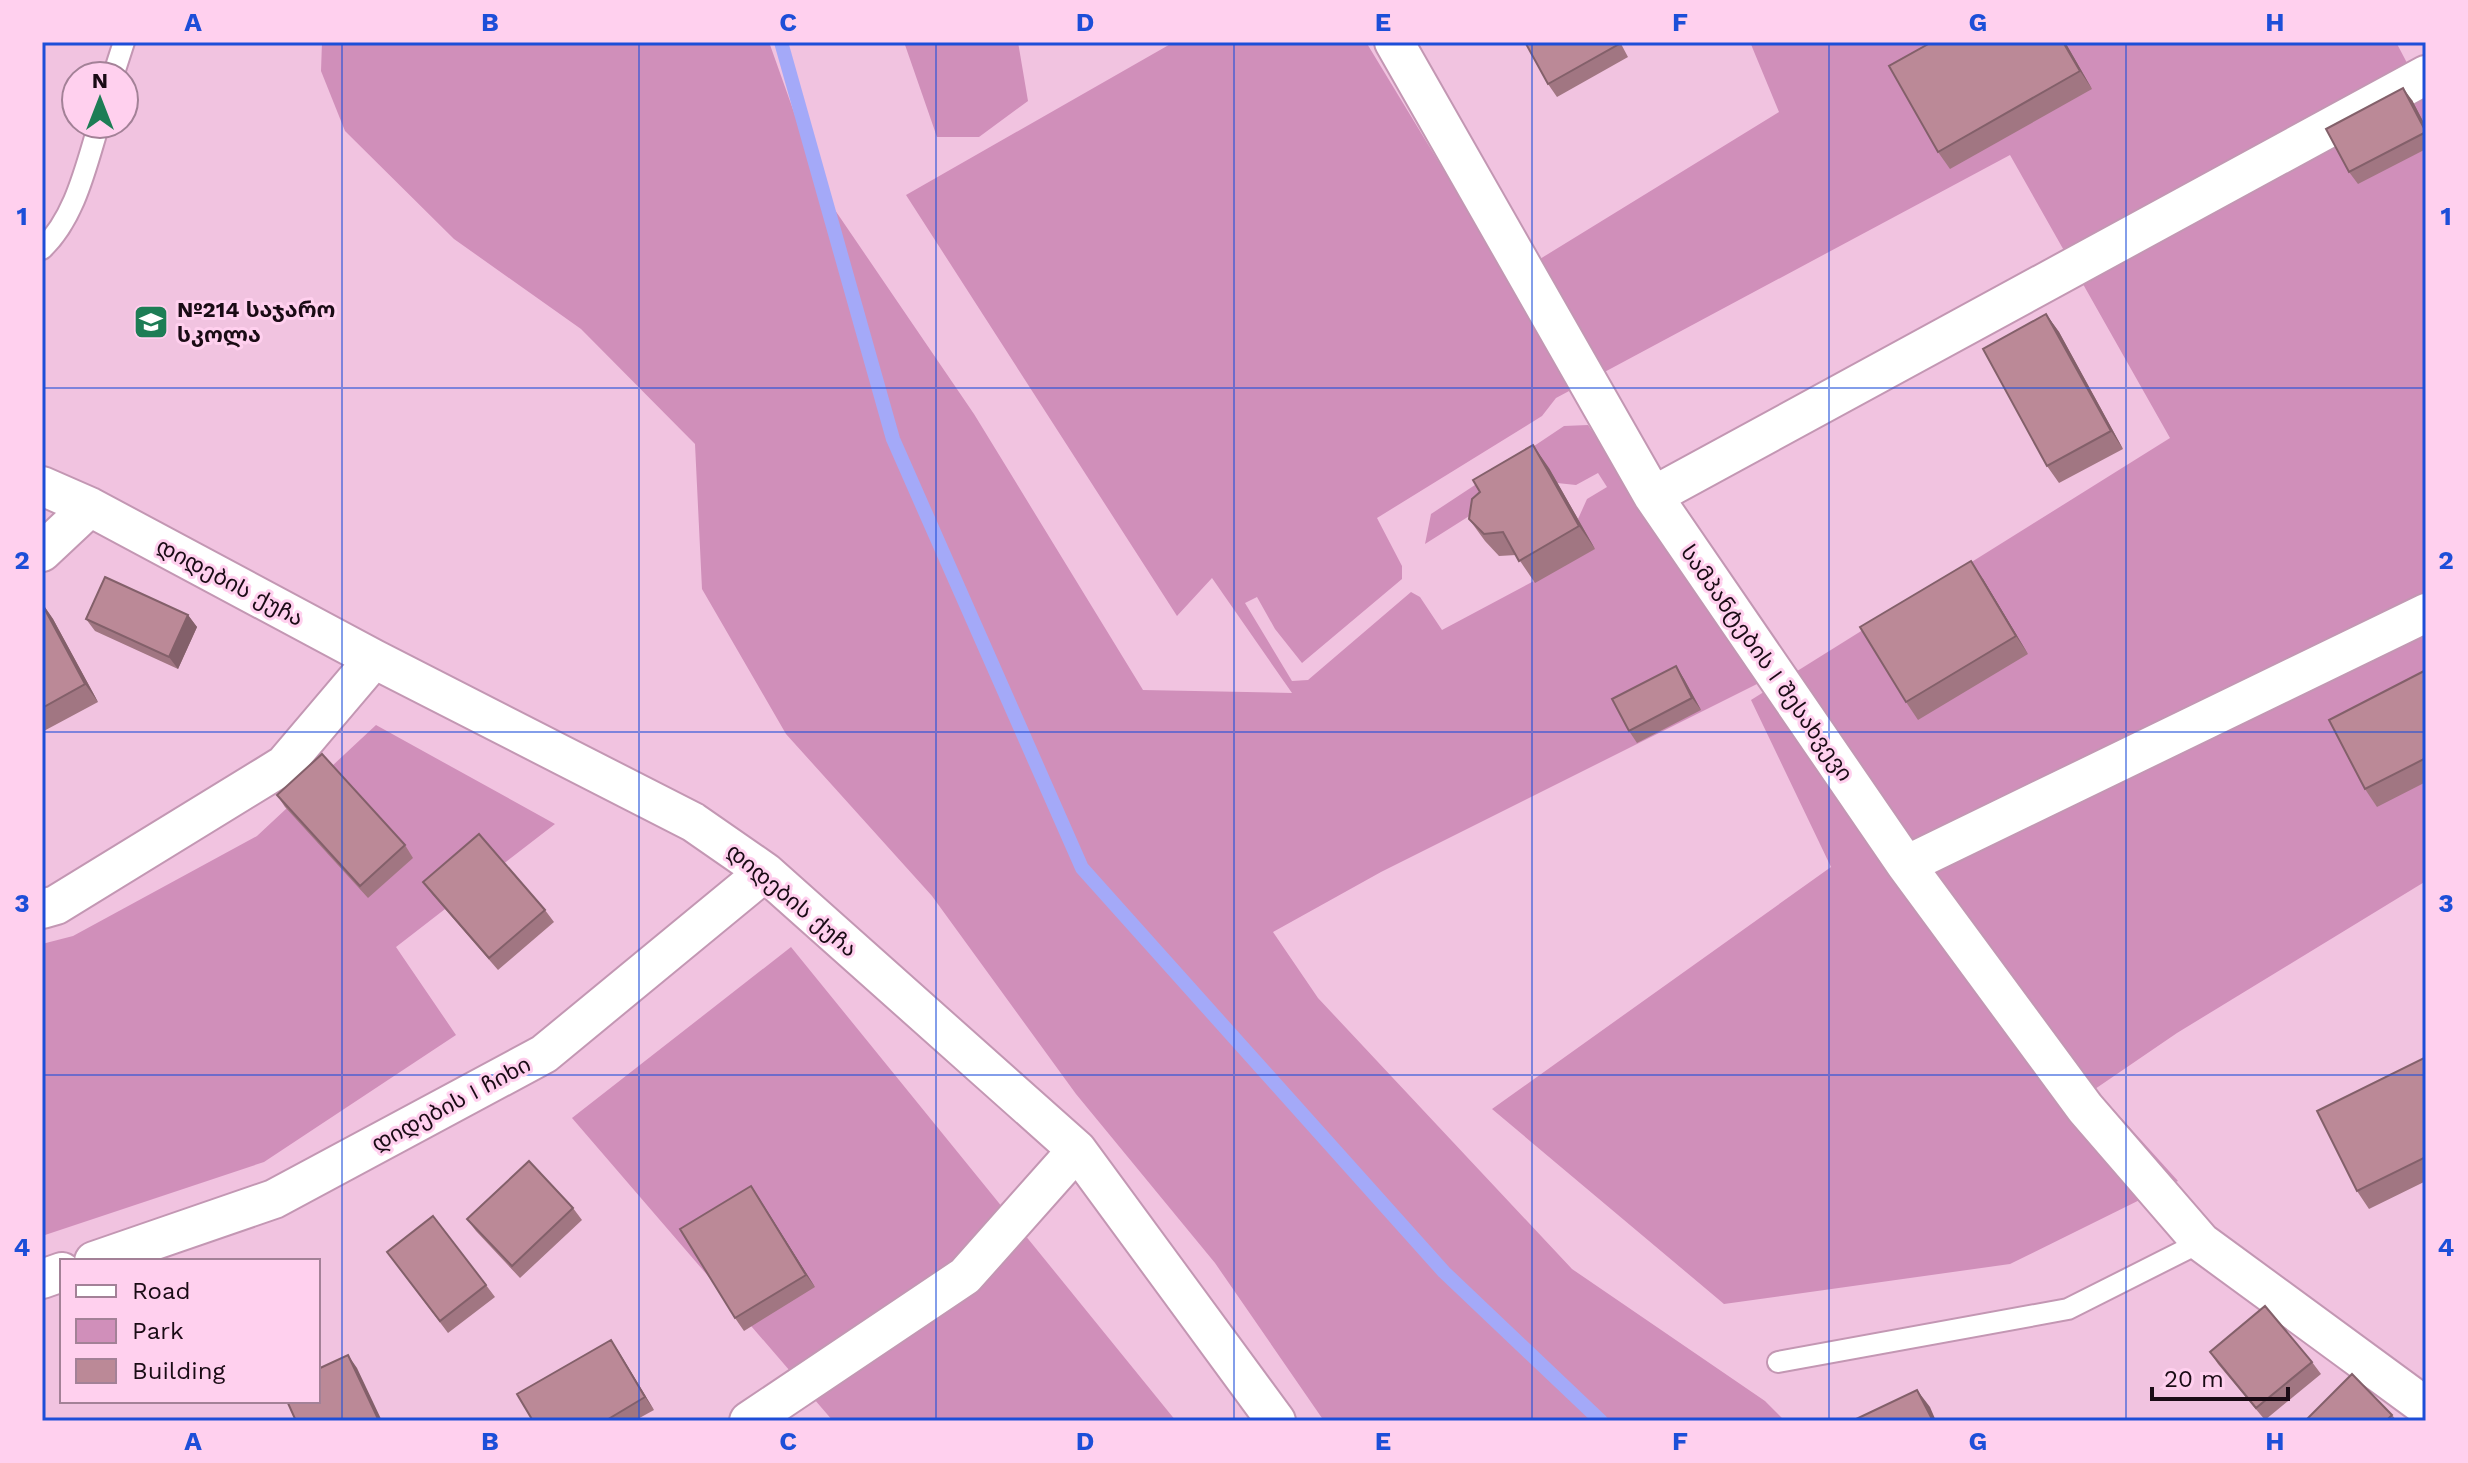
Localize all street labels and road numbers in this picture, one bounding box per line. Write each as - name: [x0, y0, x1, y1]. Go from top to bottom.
- street label: დიდების ქუჩა: [152, 533, 308, 632]
- street label: სამპანტების I შესახვევი: [1676, 540, 1858, 786]
- street label: დიდების ქუჩა: [721, 838, 862, 962]
- street label: დიდების I ჩიხი: [367, 1052, 535, 1157]

